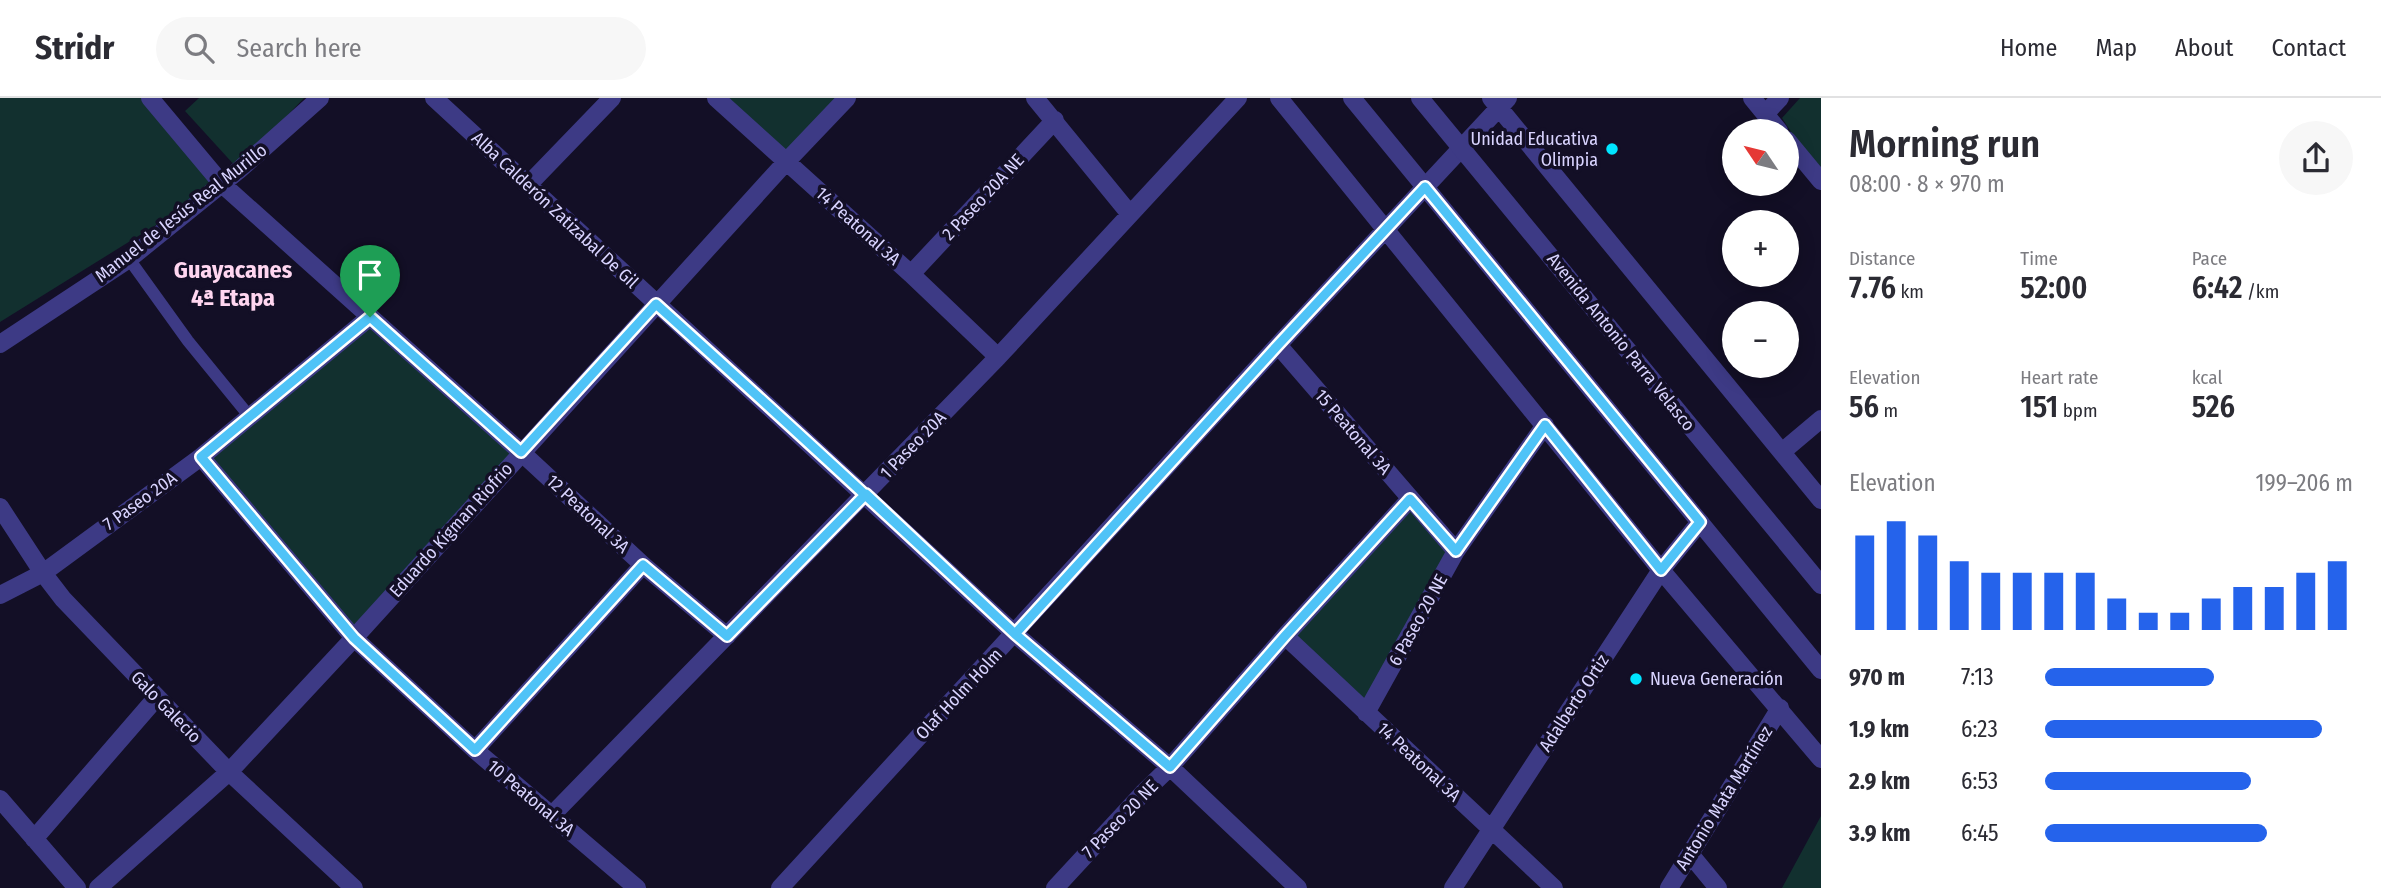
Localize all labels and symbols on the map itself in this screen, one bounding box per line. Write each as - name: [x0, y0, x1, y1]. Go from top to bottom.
- north arrow: [1722, 119, 1799, 196]
- street label: Alba Calderón Zatizabal De Gil: [467, 127, 643, 293]
- place label: Unidad Educativa Olimpia: [1471, 128, 1598, 171]
- street label: Manuel de Jesús Real Murillo: [91, 139, 271, 287]
- marker: Unidad Educativa Olimpia: [1604, 141, 1620, 157]
- street label: 2 Paseo 20A NE: [937, 149, 1029, 245]
- street label: 14 Peatonal 3A: [811, 182, 905, 270]
- pin: [340, 245, 400, 317]
- street label: Avenida Antonio Parra Velasco: [1542, 249, 1700, 435]
- district label: Guayacanes 4ª Etapa: [174, 256, 293, 312]
- street label: 15 Peatonal 3A: [1310, 385, 1396, 480]
- street label: 1 Paseo 20A: [875, 406, 951, 483]
- street label: Eduardo Kigman Riofrio: [385, 458, 517, 602]
- street label: 7 Paseo 20A: [99, 467, 182, 535]
- street label: 12 Peatonal 3A: [542, 470, 634, 558]
- street label: 6 Paseo 20 NE: [1384, 570, 1452, 670]
- street label: Olaf Holm Holm: [911, 644, 1007, 744]
- street label: Adalberto Ortiz: [1534, 650, 1614, 756]
- street label: Galo Galecio: [126, 666, 206, 748]
- place label: Nueva Generación: [1650, 668, 1783, 690]
- marker: Nueva Generación: [1628, 671, 1644, 687]
- street label: 14 Peatonal 3A: [1373, 718, 1466, 807]
- street label: Antonio Mata Martínez: [1671, 722, 1777, 874]
- street label: 10 Peatonal 3A: [483, 755, 579, 841]
- street label: 7 Paseo 20 NE: [1077, 775, 1163, 863]

